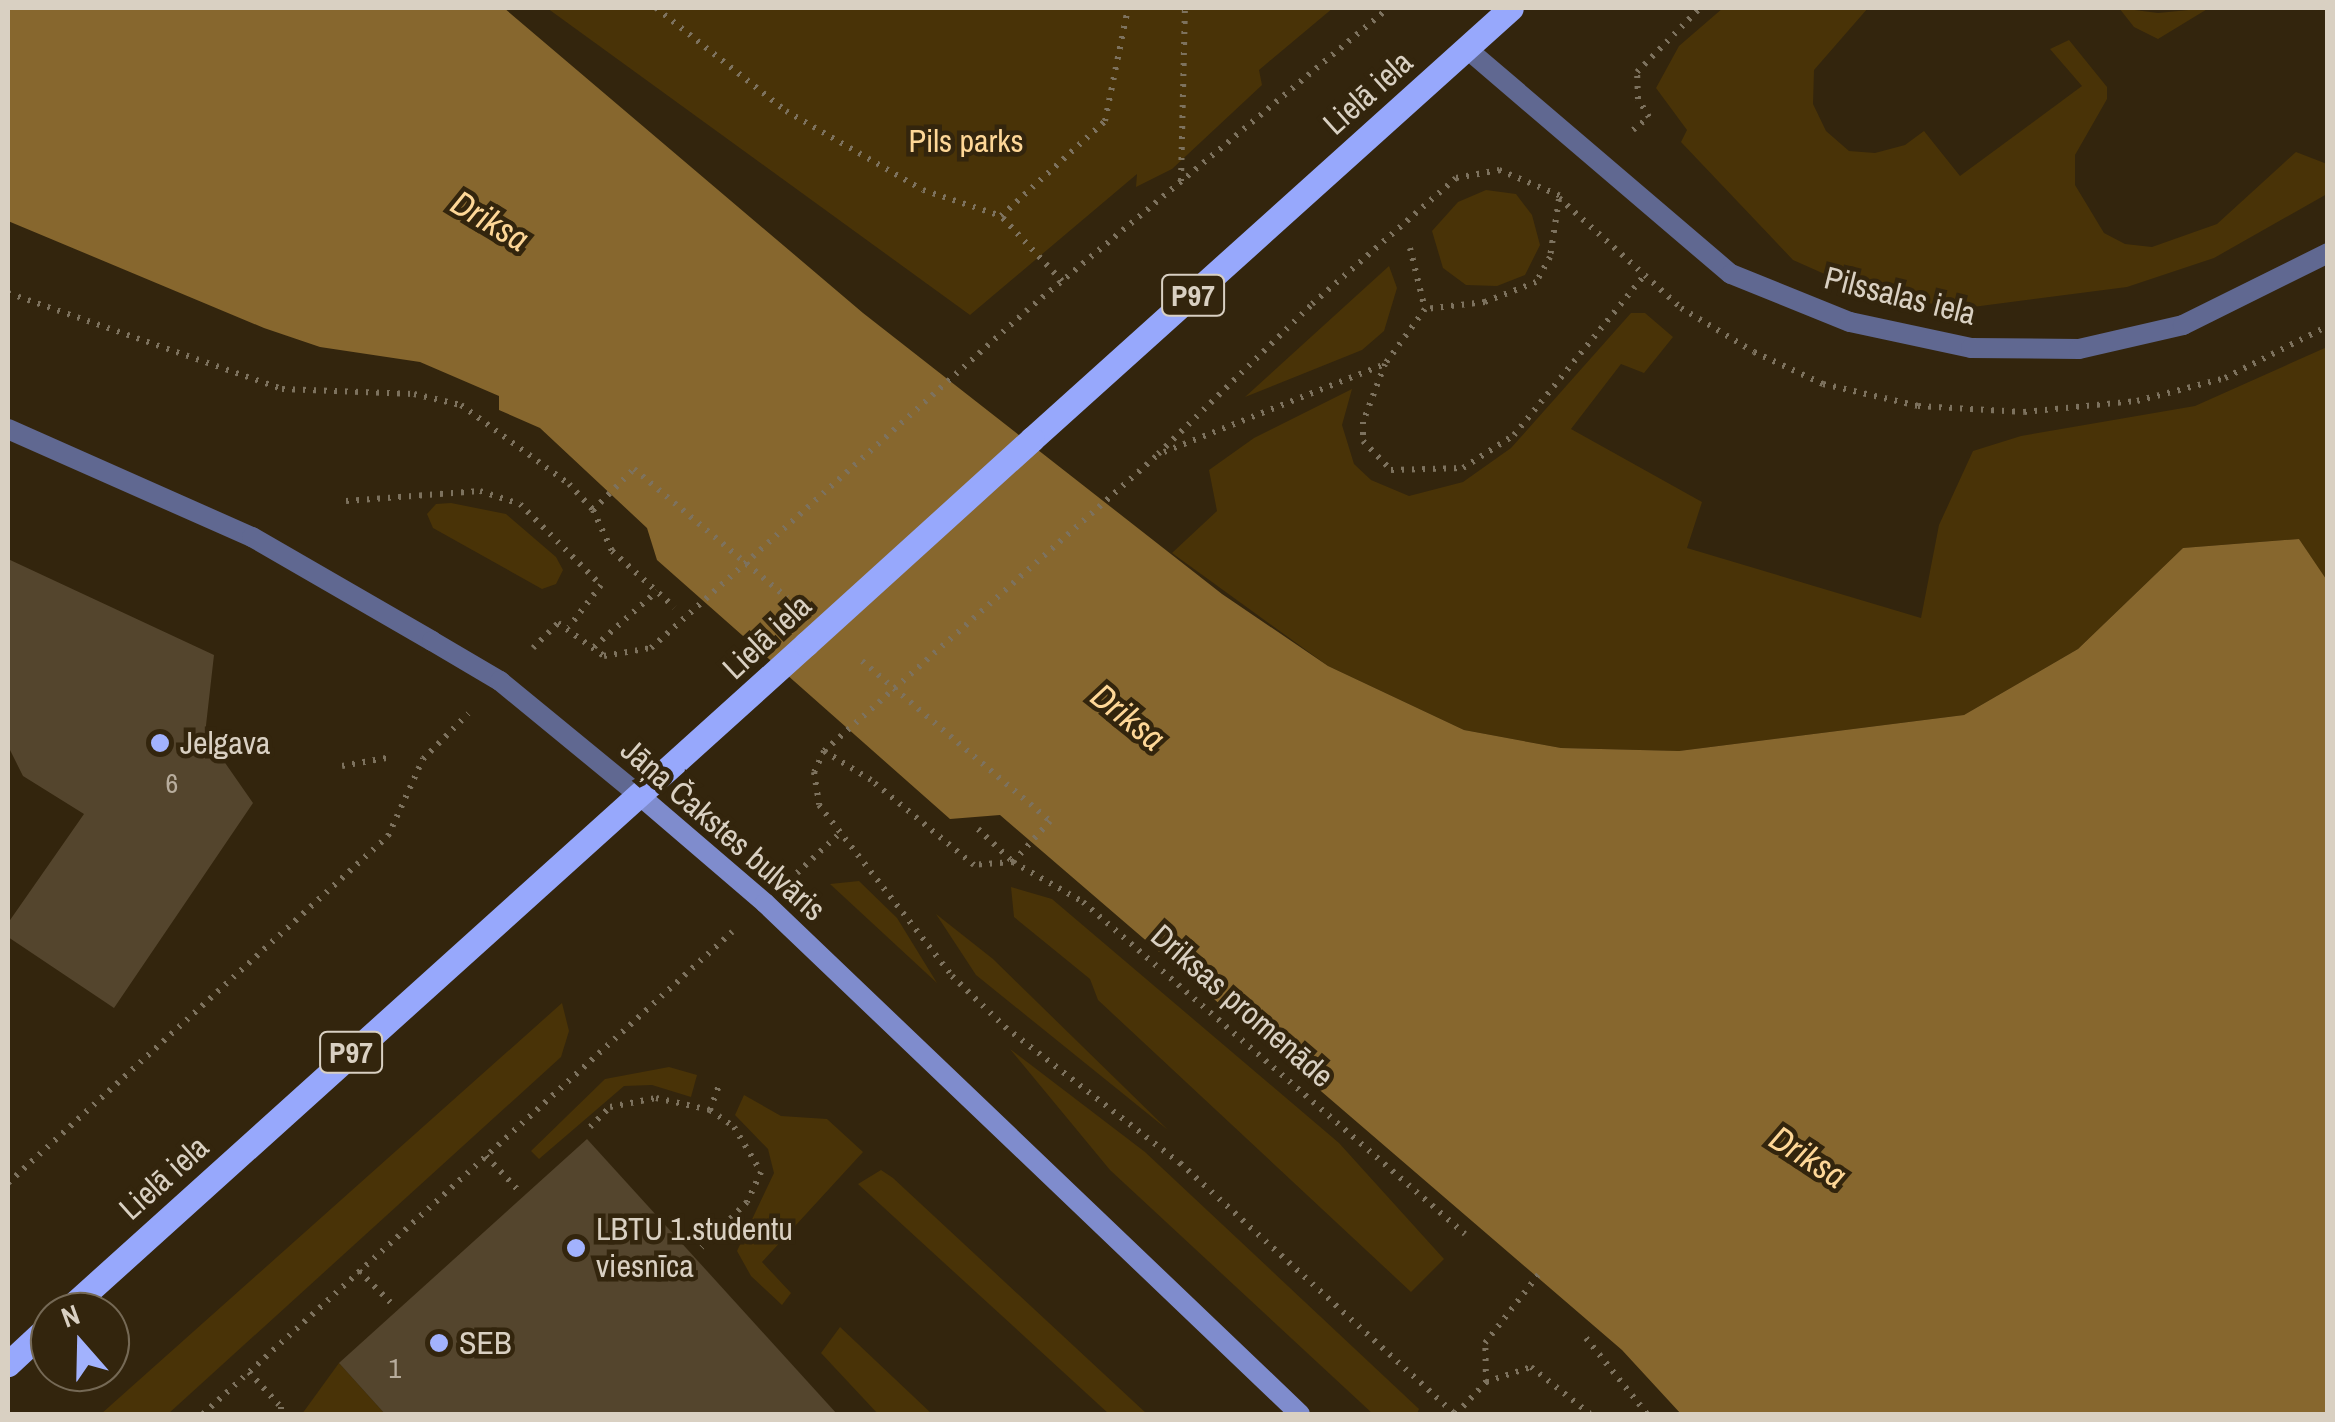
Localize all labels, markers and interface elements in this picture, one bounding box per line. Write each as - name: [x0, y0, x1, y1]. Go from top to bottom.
- street label: Lielā iela: [1316, 43, 1420, 143]
- park label: Pils parks: [908, 122, 1024, 160]
- water label: Driksa: [444, 182, 536, 260]
- street label: Pilssalas iela: [1820, 259, 1980, 333]
- road number: P97: [1160, 270, 1226, 320]
- street label: Lielā iela: [715, 587, 819, 687]
- water label: Driksa: [1083, 675, 1173, 759]
- place label: Jelgava: [180, 724, 270, 762]
- street label: Jāņa Čakstes bulvāris: [613, 731, 833, 929]
- marker: Jelgava: [149, 732, 171, 754]
- house number: 6: [166, 766, 178, 800]
- street label: Driksas promenāde: [1143, 916, 1341, 1096]
- road number: P97: [318, 1027, 384, 1077]
- water label: Driksa: [1762, 1117, 1854, 1197]
- street label: Lielā iela: [112, 1128, 216, 1228]
- place label: LBTU 1.studentu viesnīca: [596, 1211, 793, 1286]
- marker: LBTU 1.studentu viesnīca: [565, 1237, 587, 1259]
- north arrow: [30, 1292, 130, 1392]
- text: N: [56, 1295, 85, 1336]
- place label: SEB: [459, 1324, 512, 1362]
- marker: SEB: [428, 1332, 450, 1354]
- house number: 1: [389, 1351, 401, 1385]

